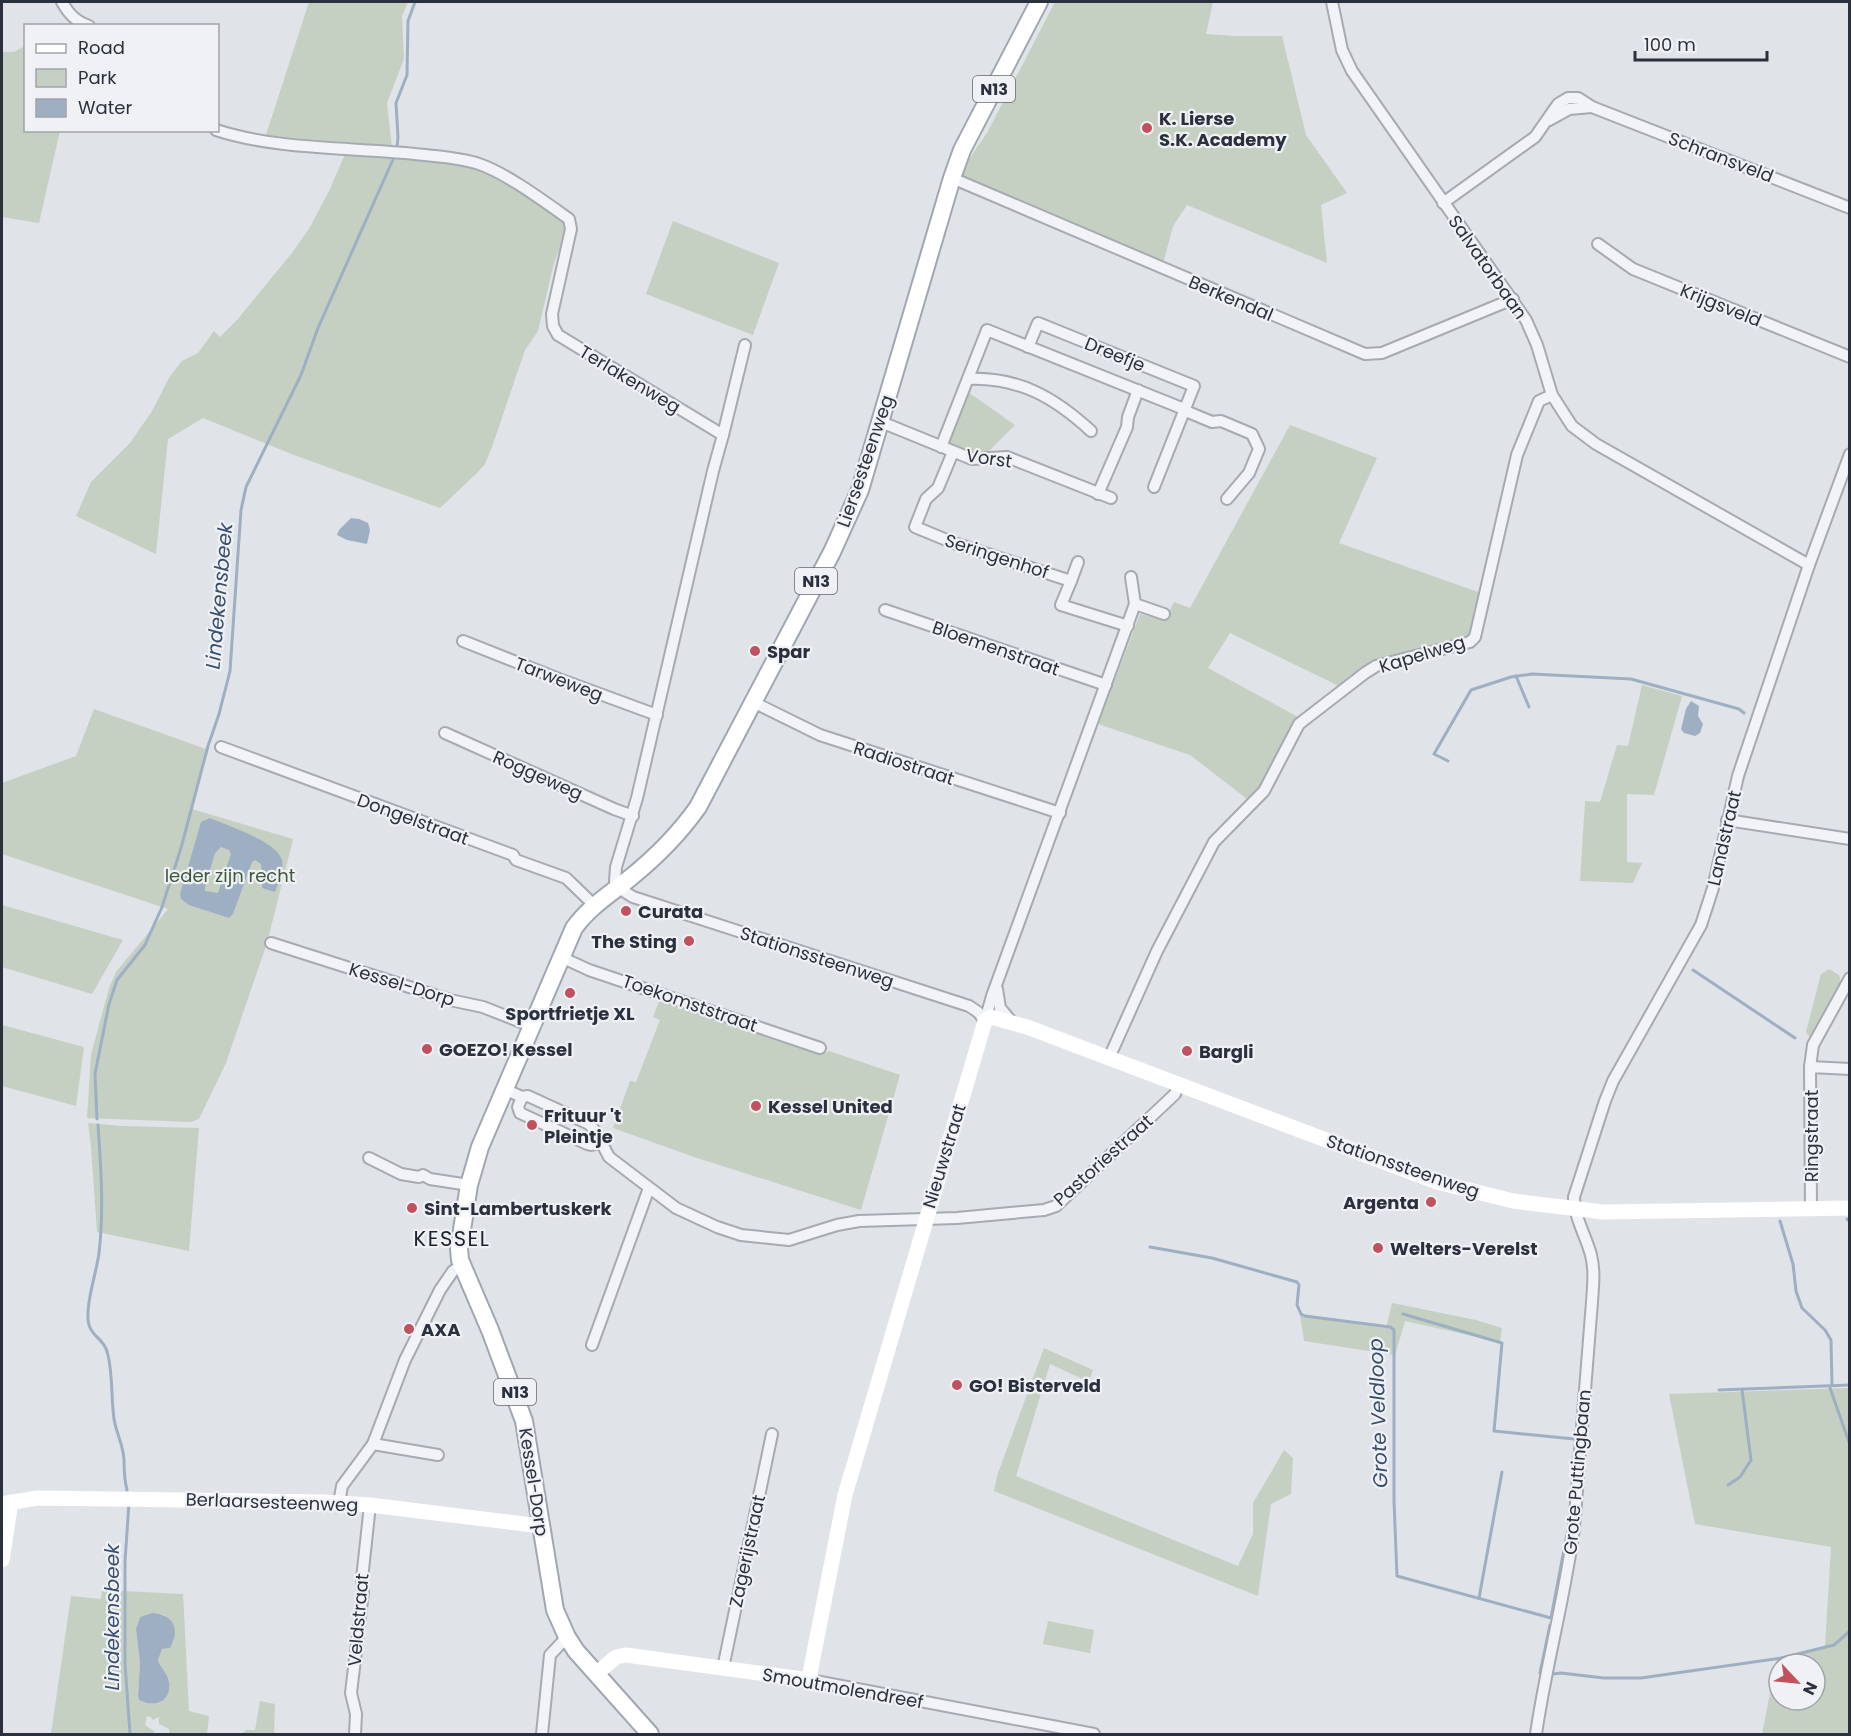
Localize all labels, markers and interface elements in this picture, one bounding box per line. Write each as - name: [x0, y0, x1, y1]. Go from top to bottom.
- legend: [24, 24, 219, 132]
- scale bar: [1635, 24, 1767, 62]
- text: 100 m: [1644, 32, 1696, 57]
- text: Road: [78, 35, 125, 60]
- text: Park: [78, 65, 117, 90]
- road number: N13: [973, 76, 1015, 102]
- text: Water: [78, 95, 132, 120]
- place label: K. Lierse S.K. Academy: [1159, 106, 1287, 152]
- marker: K. Lierse S.K. Academy: [1140, 121, 1154, 135]
- street label: Schransveld: [1665, 125, 1777, 189]
- street label: Salvatorbaan: [1443, 210, 1533, 324]
- street label: Berkendal: [1185, 269, 1277, 327]
- street label: Krijgsveld: [1677, 277, 1765, 333]
- street label: Dreefje: [1081, 331, 1149, 377]
- street label: Terlakenweg: [575, 339, 685, 419]
- street label: Liersesteenweg: [831, 391, 899, 531]
- street label: Vorst: [964, 442, 1014, 474]
- water label: Lindekensbeek: [199, 520, 239, 670]
- street label: Seringenhof: [942, 527, 1052, 585]
- road number: N13: [795, 568, 837, 594]
- street label: Bloemenstraat: [929, 615, 1063, 681]
- street label: Kapelweg: [1376, 629, 1468, 679]
- place label: Spar: [767, 639, 811, 664]
- marker: Spar: [748, 644, 762, 658]
- street label: Tarweweg: [511, 651, 607, 707]
- street label: Radiostraat: [850, 735, 958, 791]
- street label: Roggeweg: [489, 744, 587, 806]
- street label: Dongelstraat: [354, 787, 472, 851]
- street label: Landstraat: [1701, 788, 1747, 888]
- park label: Ieder zijn recht: [165, 863, 295, 888]
- place label: Curata: [638, 899, 703, 924]
- marker: Curata: [619, 904, 633, 918]
- street label: Stationssteenweg: [737, 920, 897, 994]
- place label: The Sting: [591, 929, 677, 954]
- marker: The Sting: [682, 934, 696, 948]
- street label: Kessel-Dorp: [346, 956, 458, 1012]
- street label: Toekomststraat: [619, 968, 761, 1038]
- marker: Sportfrietje XL: [563, 986, 577, 1000]
- place label: Sportfrietje XL: [505, 1001, 635, 1026]
- place label: GOEZO! Kessel: [439, 1037, 572, 1062]
- place label: Bargli: [1199, 1039, 1254, 1064]
- marker: GOEZO! Kessel: [420, 1042, 434, 1056]
- marker: Bargli: [1180, 1044, 1194, 1058]
- street label: Ringstraat: [1799, 1090, 1824, 1182]
- place label: Kessel United: [768, 1094, 893, 1119]
- marker: Kessel United: [749, 1099, 763, 1113]
- street label: Nieuwstraat: [916, 1101, 972, 1211]
- place label: Frituur 't Pleintje: [544, 1103, 621, 1149]
- street label: Pastoriestraat: [1048, 1109, 1158, 1211]
- marker: Frituur 't Pleintje: [525, 1118, 539, 1132]
- street label: Stationssteenweg: [1323, 1128, 1483, 1204]
- place label: Argenta: [1343, 1190, 1419, 1215]
- marker: Argenta: [1424, 1195, 1438, 1209]
- place label: Sint-Lambertuskerk: [424, 1196, 613, 1221]
- marker: Sint-Lambertuskerk: [405, 1201, 419, 1215]
- district label: KESSEL: [414, 1224, 490, 1253]
- place label: Welters-Verelst: [1390, 1236, 1538, 1261]
- marker: Welters-Verelst: [1371, 1241, 1385, 1255]
- place label: AXA: [421, 1317, 460, 1342]
- marker: AXA: [402, 1322, 416, 1336]
- water label: Grote Veldloop: [1361, 1338, 1395, 1488]
- place label: GO! Bisterveld: [969, 1373, 1101, 1398]
- marker: GO! Bisterveld: [950, 1378, 964, 1392]
- road number: N13: [494, 1379, 536, 1405]
- street label: Grote Puttingbaan: [1557, 1388, 1597, 1556]
- street label: Kessel-Dorp: [513, 1426, 555, 1538]
- street label: Berlaarsesteenweg: [185, 1486, 359, 1518]
- street label: Zagerijstraat: [723, 1492, 771, 1610]
- water label: Lindekensbeek: [98, 1542, 126, 1690]
- street label: Veldstraat: [341, 1572, 375, 1668]
- north arrow: [1767, 1652, 1827, 1712]
- street label: Smoutmolendreef: [761, 1662, 925, 1714]
- text: N: [1797, 1678, 1823, 1699]

